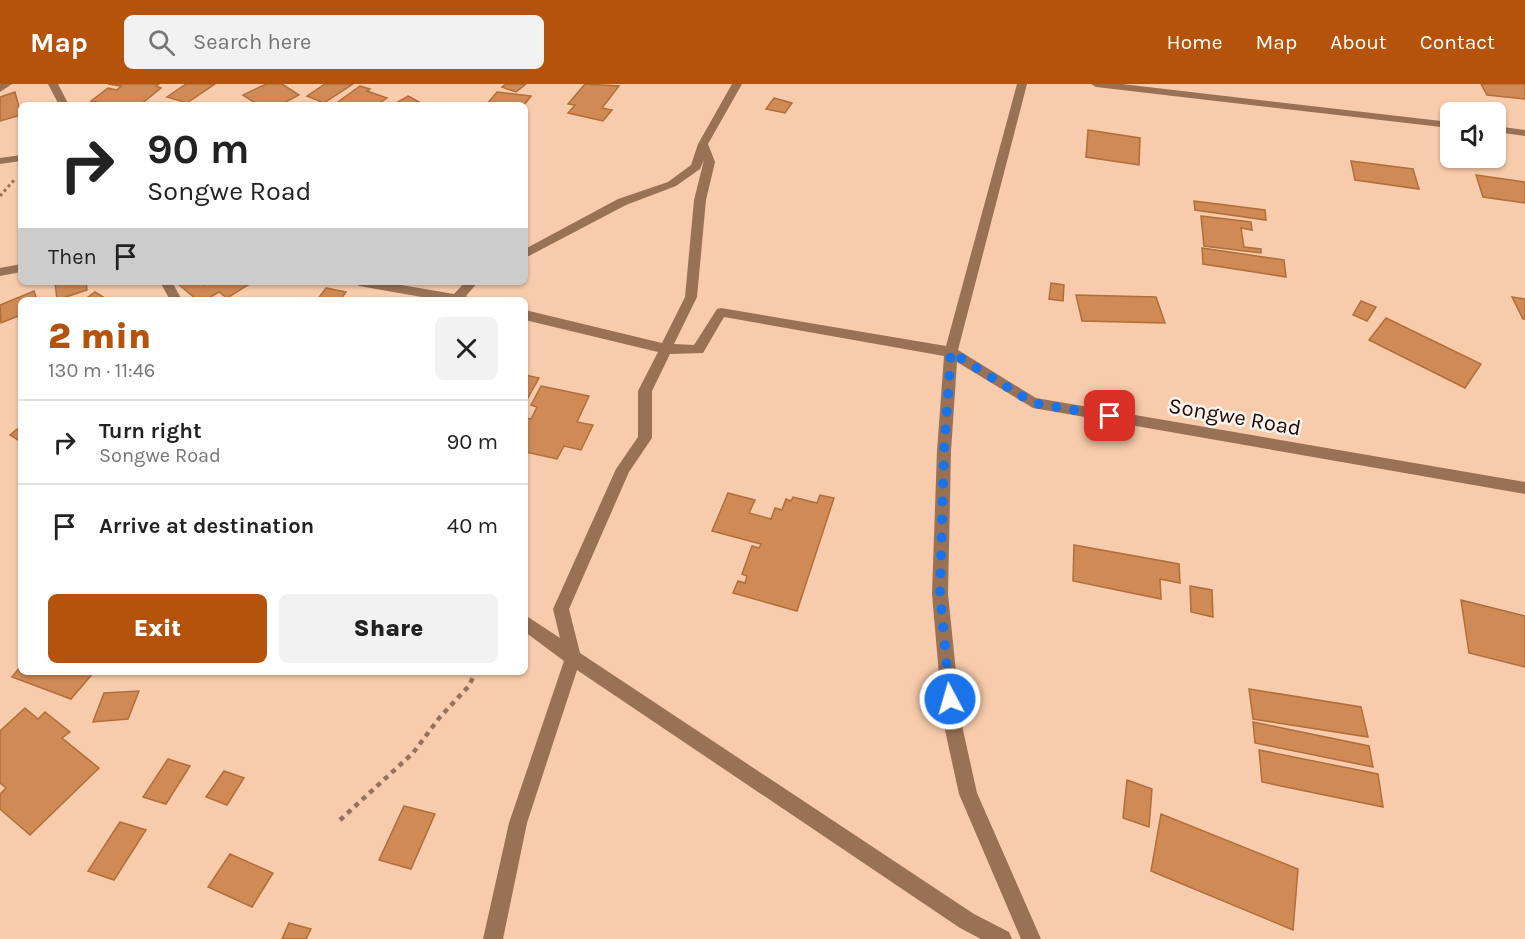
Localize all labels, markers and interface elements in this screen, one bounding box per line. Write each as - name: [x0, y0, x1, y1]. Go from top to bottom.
- search box: [124, 15, 544, 69]
- text: Map: [30, 26, 88, 59]
- icon: search: [145, 26, 178, 59]
- text: Search here: [193, 29, 311, 55]
- text: Home: [1167, 30, 1223, 54]
- text: Map: [1256, 30, 1297, 54]
- text: About: [1330, 30, 1387, 54]
- text: Contact: [1420, 30, 1495, 54]
- map controls: [1440, 102, 1506, 168]
- button: sound: [1440, 102, 1506, 168]
- text: 90 m: [147, 124, 250, 174]
- icon: right: [48, 126, 126, 204]
- text: Songwe Road: [147, 175, 312, 207]
- icon: arrive: [109, 240, 142, 273]
- text: Then: [48, 244, 97, 270]
- text: 2 min: [48, 315, 151, 357]
- button: close: [435, 317, 498, 380]
- text: 130 m · 11:46: [48, 359, 155, 382]
- pin: [1084, 390, 1135, 441]
- street label: Songwe Road: [1167, 393, 1303, 441]
- icon: arrive: [1093, 399, 1126, 432]
- text: Turn right: [99, 418, 202, 444]
- icon: right: [48, 426, 81, 459]
- text: 90 m: [446, 429, 498, 455]
- text: Songwe Road: [99, 444, 221, 467]
- icon: arrive: [48, 510, 81, 543]
- text: Arrive at destination: [99, 513, 314, 539]
- text: 40 m: [447, 513, 498, 539]
- button: Exit: [48, 594, 267, 663]
- button: Share: [279, 594, 498, 663]
- position arrow: [918, 667, 982, 731]

